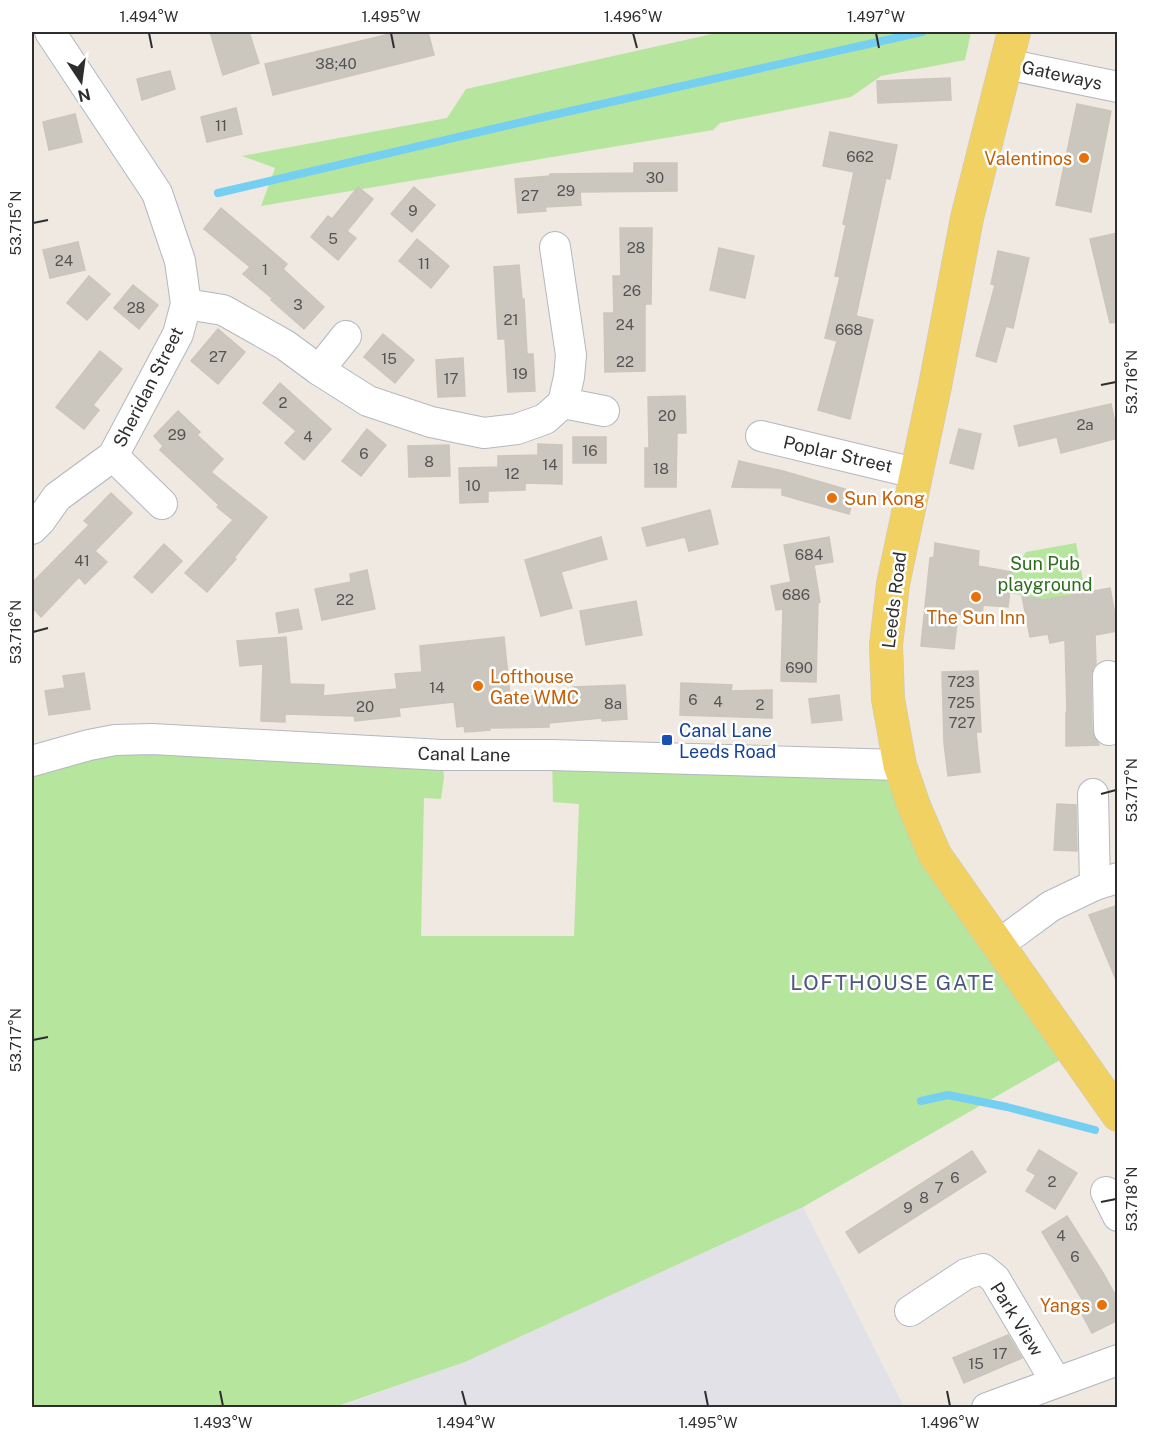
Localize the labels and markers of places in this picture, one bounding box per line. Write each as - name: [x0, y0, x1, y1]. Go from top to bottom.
- place label: Valentinos: [984, 148, 1072, 169]
- marker: Valentinos: [1077, 151, 1091, 165]
- place label: Sun Kong: [844, 488, 925, 509]
- marker: Sun Kong: [825, 491, 839, 505]
- marker: The Sun Inn: [969, 590, 983, 604]
- place label: The Sun Inn: [927, 607, 1025, 628]
- place label: Lofthouse Gate WMC: [490, 666, 579, 708]
- marker: Lofthouse Gate WMC: [471, 679, 485, 693]
- place label: Canal Lane Leeds Road: [679, 720, 776, 762]
- marker: Canal Lane Leeds Road: [660, 733, 674, 747]
- place label: Yangs: [1040, 1295, 1090, 1316]
- marker: Yangs: [1095, 1298, 1109, 1312]

